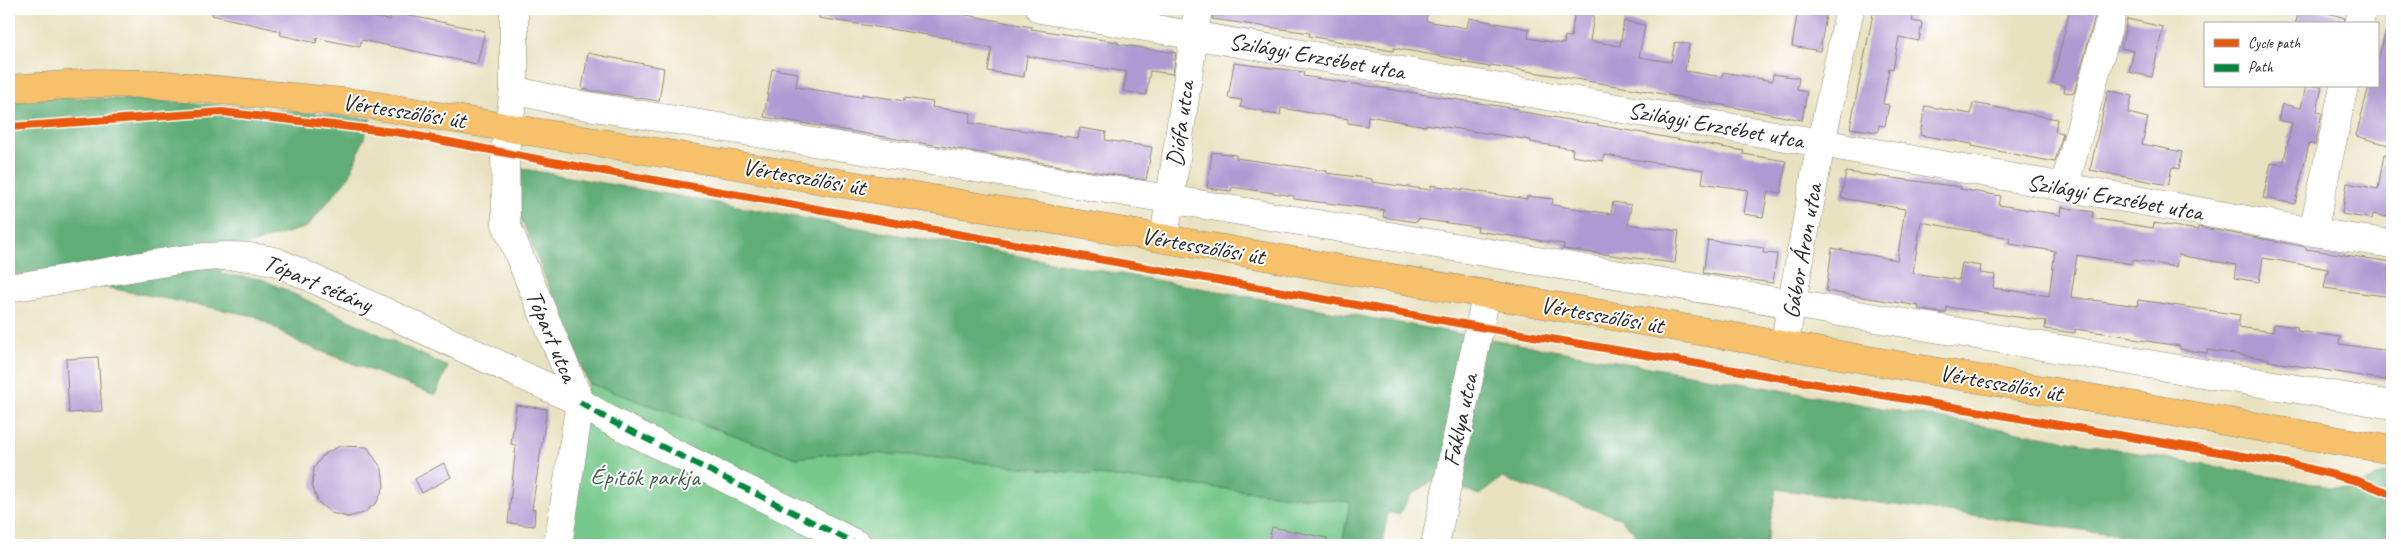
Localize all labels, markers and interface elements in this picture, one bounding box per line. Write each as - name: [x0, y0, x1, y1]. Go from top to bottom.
- legend: [2204, 22, 2378, 88]
- street label: Szilágyi Erzsébet utca: [1227, 26, 1409, 87]
- text: Cycle path: [2248, 34, 2300, 53]
- text: Path: [2248, 58, 2274, 77]
- street label: Diófa utca: [1159, 77, 1201, 169]
- street label: Vértesszőlősi út: [340, 86, 470, 136]
- street label: Szilágyi Erzsébet utca: [1626, 95, 1808, 156]
- street label: Vértesszőlősi út: [740, 151, 870, 203]
- street label: Szilágyi Erzsébet utca: [2025, 167, 2207, 228]
- street label: Gábor Áron utca: [1775, 179, 1829, 321]
- street label: Vértesszőlősi út: [1139, 220, 1269, 272]
- street label: Tópart sétány: [259, 247, 378, 320]
- street label: Tópart utca: [519, 286, 586, 388]
- street label: Vértesszőlősi út: [1538, 289, 1668, 341]
- street label: Vértesszőlősi út: [1937, 357, 2067, 409]
- street label: Fáklya utca: [1436, 369, 1485, 469]
- park label: Építők parkja: [590, 462, 701, 492]

